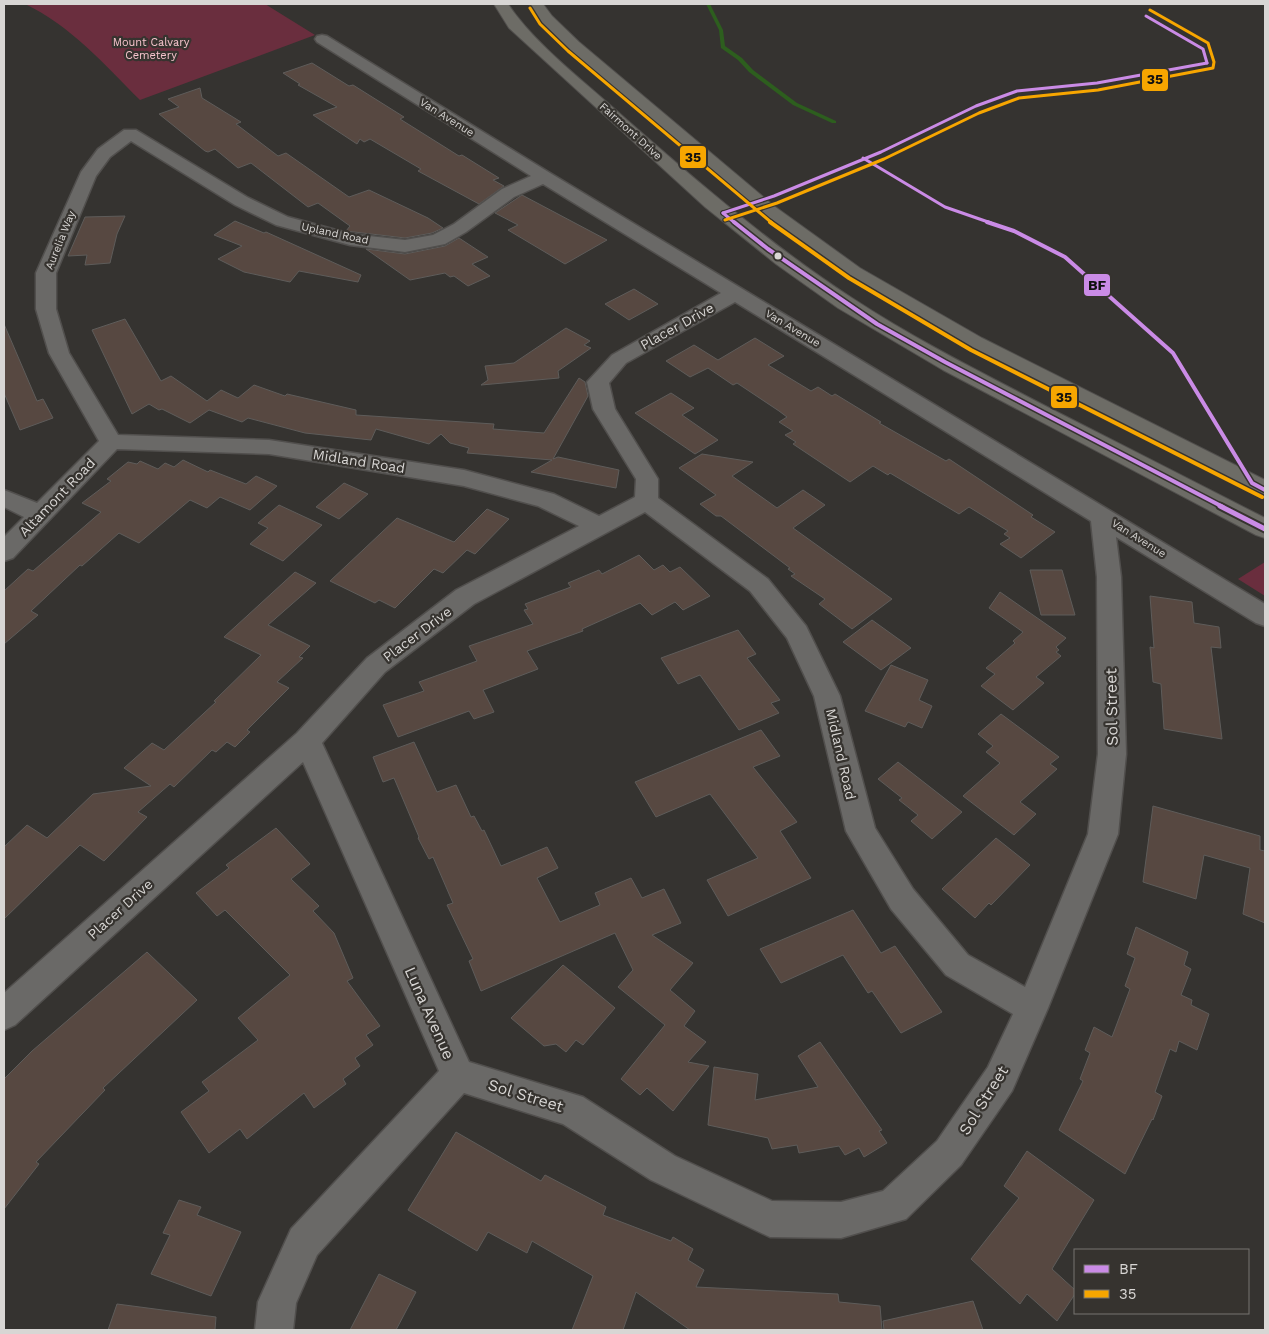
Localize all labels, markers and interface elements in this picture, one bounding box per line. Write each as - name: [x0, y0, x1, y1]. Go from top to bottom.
- park label: Mount Calvary Cemetery: [113, 36, 190, 62]
- line badge: 35: [1141, 68, 1169, 92]
- text: 35: [1147, 71, 1163, 87]
- street label: Van Avenue: [417, 96, 476, 139]
- street label: Fairmont Drive: [597, 100, 664, 163]
- line badge: 35: [679, 145, 707, 169]
- text: 35: [685, 149, 701, 165]
- street label: Aurelia Way: [43, 209, 78, 271]
- street label: Upland Road: [300, 220, 370, 247]
- unlabelled marker: [773, 251, 783, 261]
- line badge: BF: [1083, 273, 1111, 297]
- text: BF: [1088, 277, 1106, 293]
- street label: Placer Drive: [637, 299, 717, 353]
- street label: Van Avenue: [763, 307, 823, 350]
- line badge: 35: [1050, 385, 1078, 409]
- text: 35: [1056, 389, 1072, 405]
- street label: Midland Road: [312, 446, 406, 476]
- street label: Altamont Road: [16, 455, 98, 539]
- street label: Van Avenue: [1109, 517, 1168, 560]
- street label: Placer Drive: [380, 603, 454, 665]
- street label: Sol Street: [1101, 668, 1122, 746]
- street label: Midland Road: [823, 707, 859, 801]
- street label: Placer Drive: [84, 876, 156, 942]
- street label: Luna Avenue: [401, 964, 458, 1062]
- street label: Sol Street: [955, 1062, 1012, 1138]
- street label: Sol Street: [486, 1075, 566, 1116]
- legend: [1074, 1249, 1249, 1314]
- text: BF: [1119, 1260, 1138, 1278]
- text: 35: [1119, 1285, 1136, 1303]

